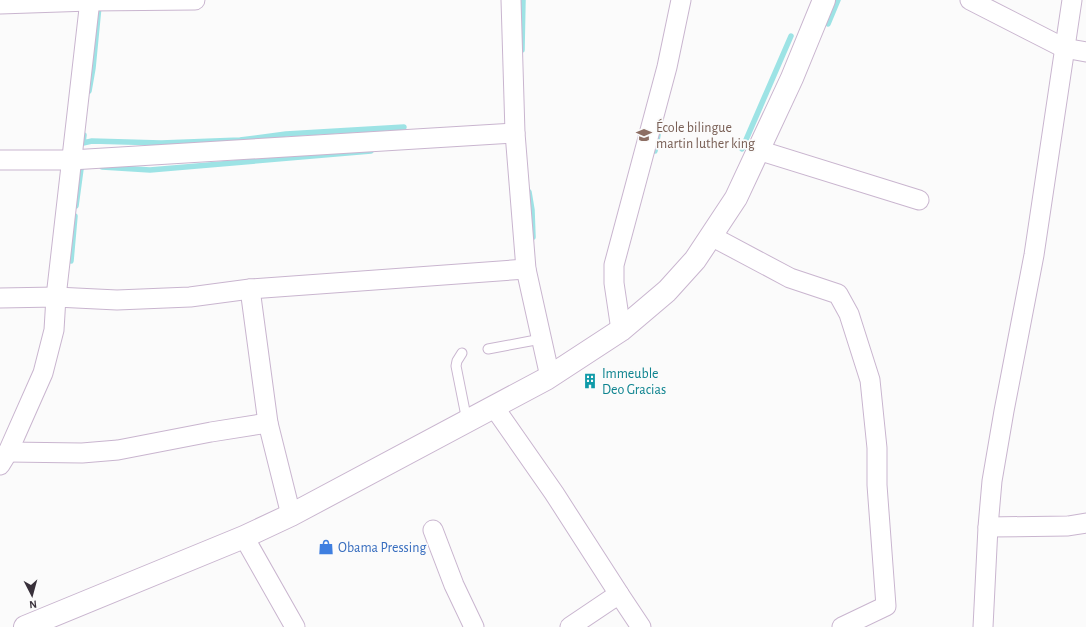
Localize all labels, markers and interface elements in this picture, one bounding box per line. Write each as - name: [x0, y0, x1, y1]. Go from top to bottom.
- place label: École bilingue martin luther king: [656, 118, 755, 151]
- school or university icon: École bilingue martin luther king: [635, 126, 653, 144]
- place label: Immeuble Deo Gracias: [602, 367, 666, 397]
- building icon: Immeuble Deo Gracias: [581, 372, 599, 390]
- shop icon: Obama Pressing: [317, 538, 335, 556]
- place label: Obama Pressing: [338, 541, 426, 555]
- north arrow: [12, 575, 52, 615]
- text: N: [29, 599, 37, 610]

